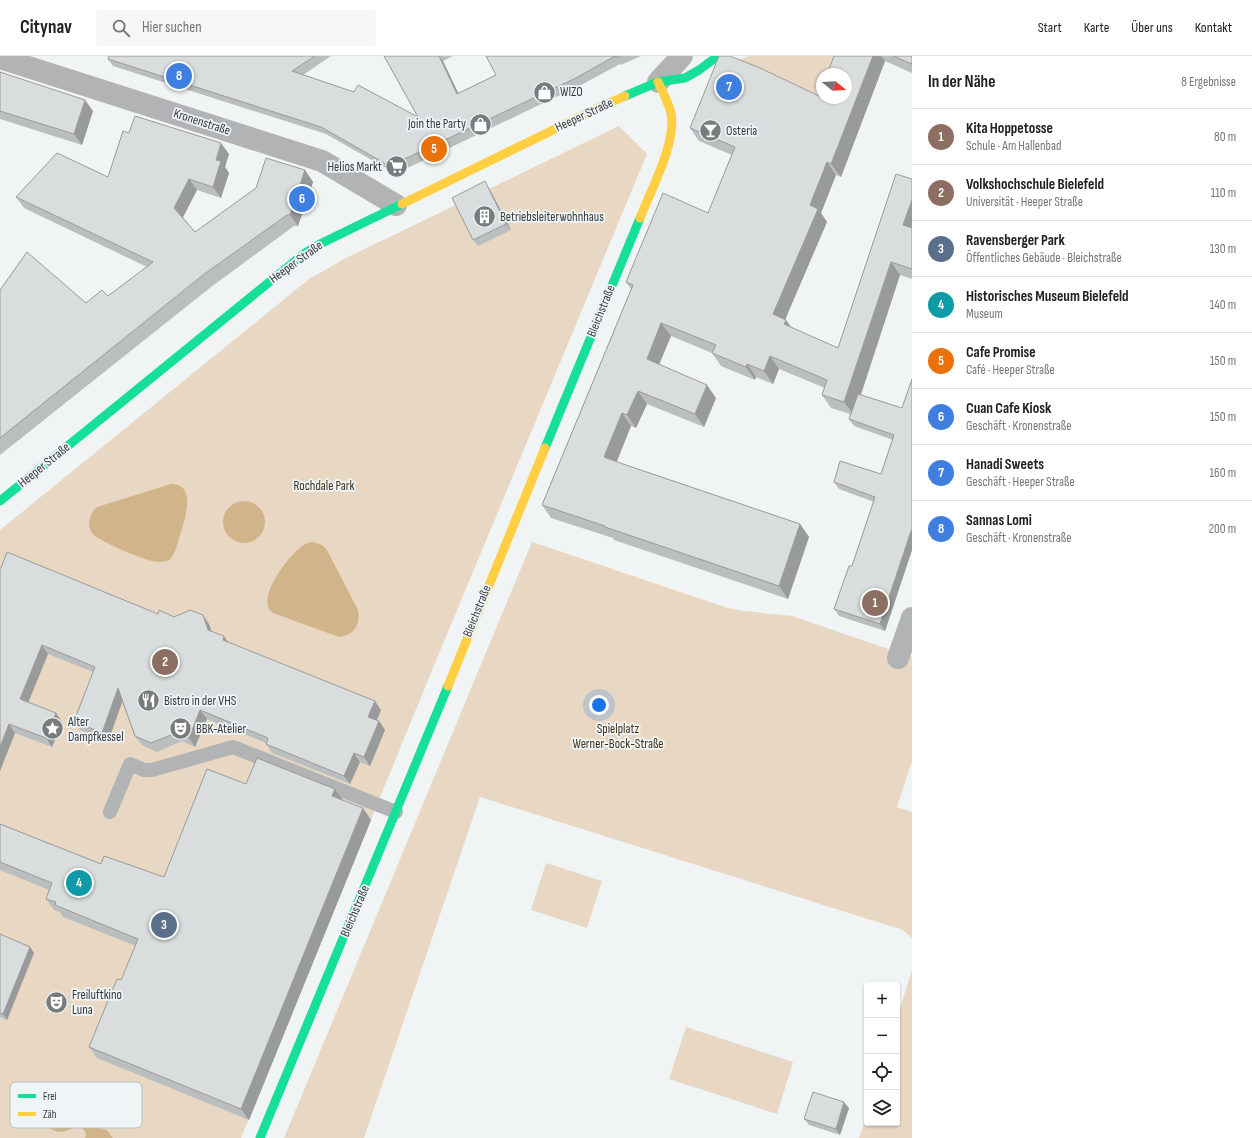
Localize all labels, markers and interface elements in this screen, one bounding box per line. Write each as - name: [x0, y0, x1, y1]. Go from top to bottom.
- search box: [96, 10, 376, 46]
- text: Citynav: [20, 16, 72, 39]
- icon: search: [110, 17, 132, 39]
- text: Hier suchen: [142, 18, 202, 37]
- text: Start: [1038, 19, 1062, 36]
- text: Karte: [1084, 19, 1109, 36]
- text: Über uns: [1131, 19, 1173, 36]
- text: Kontakt: [1195, 19, 1232, 36]
- pin: 8: [166, 61, 192, 91]
- north arrow: [816, 68, 852, 104]
- pin: 7: [716, 72, 742, 102]
- text: In der Nähe: [928, 72, 995, 92]
- text: 8 Ergebnisse: [1181, 74, 1236, 90]
- shop icon: WIZO: [532, 79, 558, 105]
- place label: WIZO: [560, 84, 583, 100]
- street label: Heeper Straße: [552, 95, 616, 135]
- street label: Kronenstraße: [172, 105, 232, 139]
- shop icon: Join the Party: [468, 111, 494, 137]
- place label: Join the Party: [407, 116, 466, 132]
- bar icon: Osteria: [698, 118, 724, 144]
- text: Kita Hoppetosse: [966, 119, 1053, 138]
- place label: Osteria: [726, 123, 757, 139]
- text: 1: [938, 129, 944, 145]
- text: 80 m: [1214, 129, 1236, 145]
- pin: 5: [421, 134, 447, 164]
- text: Schule · Am Hallenbad: [966, 138, 1061, 154]
- supermarket icon: Helios Markt: [384, 154, 410, 180]
- place label: Helios Markt: [328, 159, 382, 175]
- text: Volkshochschule Bielefeld: [966, 175, 1104, 194]
- pin: 6: [289, 184, 315, 214]
- text: 2: [938, 185, 944, 201]
- text: 110 m: [1211, 185, 1236, 201]
- text: Universität · Heeper Straße: [966, 194, 1083, 210]
- building icon: Betriebsleiterwohnhaus: [471, 204, 497, 230]
- place label: Betriebsleiterwohnhaus: [500, 209, 604, 225]
- text: Ravensberger Park: [966, 231, 1065, 250]
- street label: Heeper Straße: [266, 237, 326, 287]
- text: 3: [938, 241, 944, 257]
- text: 130 m: [1210, 241, 1236, 257]
- text: Öffentliches Gebäude · Bleichstraße: [966, 250, 1122, 266]
- street label: Bleichstraße: [583, 283, 619, 339]
- text: Historisches Museum Bielefeld: [966, 287, 1129, 306]
- text: 4: [938, 297, 944, 313]
- text: 140 m: [1210, 297, 1236, 313]
- text: Museum: [966, 306, 1003, 322]
- text: Cafe Promise: [966, 343, 1036, 362]
- text: 5: [938, 353, 944, 369]
- text: 150 m: [1210, 353, 1236, 369]
- text: Café · Heeper Straße: [966, 362, 1055, 378]
- text: Cuan Cafe Kiosk: [966, 399, 1051, 418]
- text: 6: [938, 409, 944, 425]
- text: 150 m: [1210, 409, 1236, 425]
- text: Geschäft · Kronenstraße: [966, 418, 1072, 434]
- street label: Heeper Straße: [15, 439, 73, 491]
- text: Hanadi Sweets: [966, 455, 1044, 474]
- text: 7: [938, 465, 944, 481]
- text: 160 m: [1210, 465, 1236, 481]
- text: Geschäft · Heeper Straße: [966, 474, 1075, 490]
- park label: Rochdale Park: [293, 478, 355, 494]
- text: Sannas Lomi: [966, 511, 1032, 530]
- text: 8: [938, 521, 944, 537]
- text: 200 m: [1209, 521, 1236, 537]
- text: Geschäft · Kronenstraße: [966, 530, 1072, 546]
- street label: Bleichstraße: [459, 583, 495, 639]
- pin: 1: [862, 588, 888, 618]
- pin: 2: [152, 647, 178, 677]
- restaurant icon: Bistro in der VHS: [136, 688, 162, 714]
- place label: Bistro in der VHS: [164, 693, 237, 709]
- your location: [589, 695, 609, 715]
- place label: Alter Dampfkessel: [67, 714, 124, 745]
- place icon: Alter Dampfkessel: [39, 716, 65, 742]
- theatre icon: BBK-Atelier: [168, 716, 194, 742]
- place label: BBK-Atelier: [196, 721, 247, 737]
- park label: Spielplatz Werner-Bock-Straße: [572, 721, 664, 752]
- pin: 4: [66, 868, 92, 898]
- street label: Bleichstraße: [337, 883, 373, 939]
- pin: 3: [151, 910, 177, 940]
- map controls: [864, 982, 900, 1126]
- button: +: [864, 982, 900, 1018]
- place label: Freiluftkino Luna: [72, 987, 122, 1018]
- theatre icon: Freiluftkino Luna: [43, 989, 69, 1015]
- button: −: [864, 1018, 900, 1054]
- button: locate: [864, 1054, 900, 1090]
- legend: [10, 1082, 142, 1128]
- text: Frei: [43, 1090, 57, 1103]
- button: layers: [864, 1090, 900, 1126]
- text: Zäh: [43, 1108, 57, 1121]

